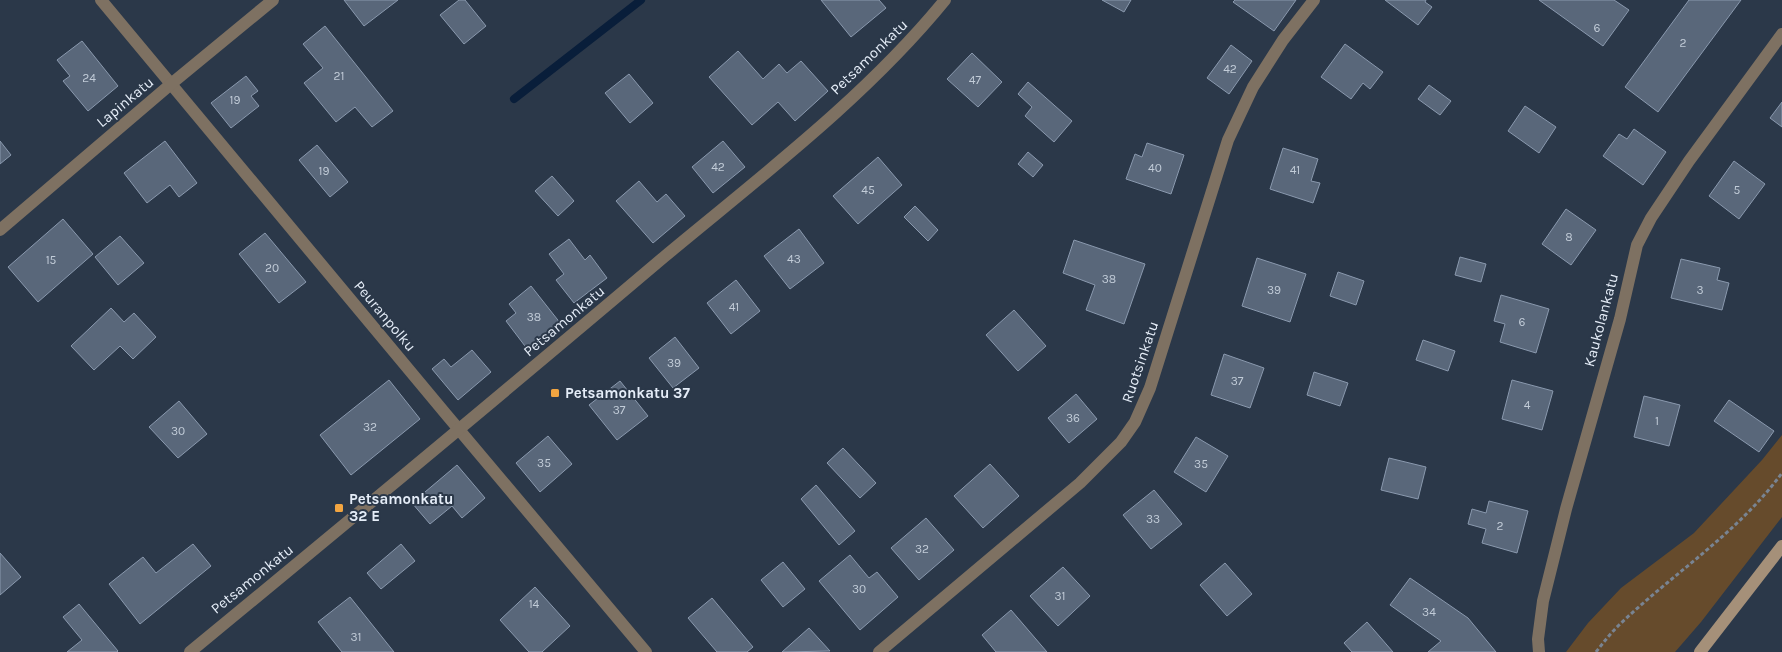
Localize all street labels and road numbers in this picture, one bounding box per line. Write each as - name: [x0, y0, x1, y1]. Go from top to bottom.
- street label: Petsamonkatu: [827, 16, 911, 98]
- street label: Lapinkatu: [93, 73, 157, 131]
- street label: Kaukolankatu: [1580, 271, 1622, 369]
- street label: Peuranpolku: [350, 277, 420, 355]
- street label: Petsamonkatu: [520, 282, 608, 360]
- street label: Ruotsinkatu: [1118, 319, 1162, 405]
- street label: Petsamonkatu: [207, 540, 297, 618]

